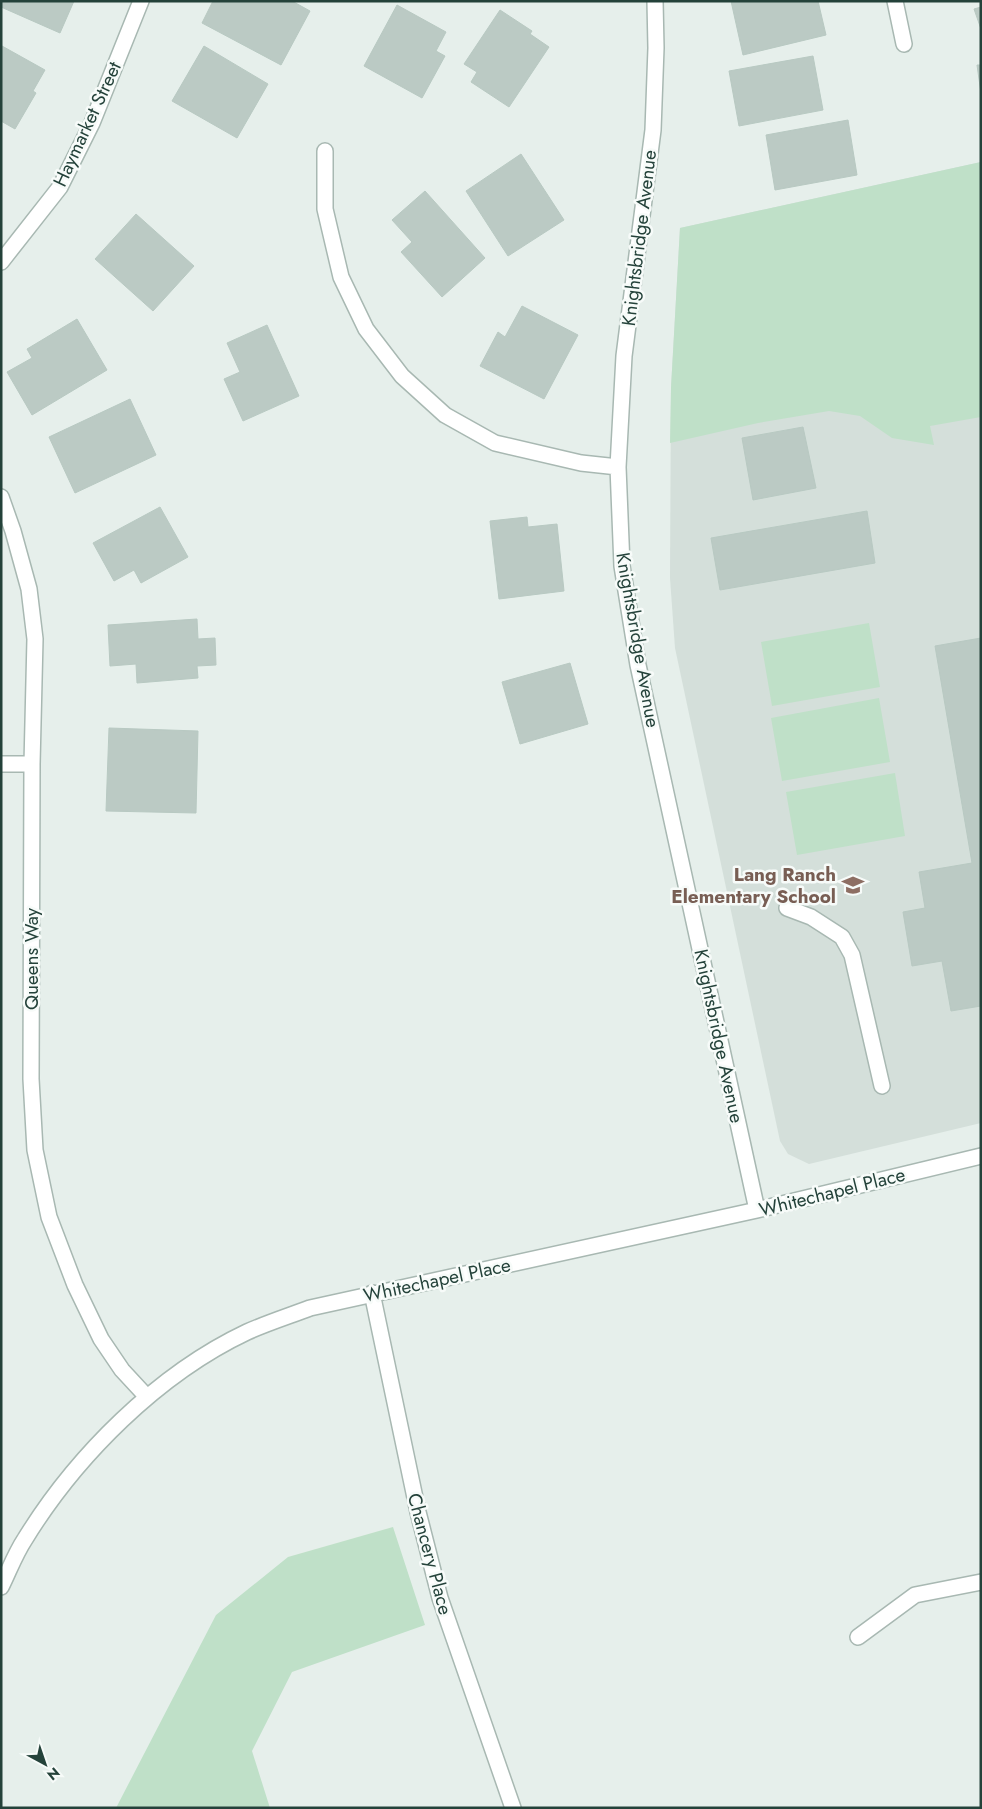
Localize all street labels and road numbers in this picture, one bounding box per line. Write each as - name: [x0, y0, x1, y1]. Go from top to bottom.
- street label: Haymarket Street: [46, 57, 128, 191]
- street label: Knightsbridge Avenue: [615, 148, 663, 328]
- street label: Knightsbridge Avenue: [609, 550, 667, 730]
- street label: Queens Way: [18, 907, 45, 1010]
- street label: Knightsbridge Avenue: [687, 946, 751, 1126]
- street label: Whitechapel Place: [756, 1161, 908, 1223]
- street label: Whitechapel Place: [361, 1251, 513, 1309]
- street label: Chancery Place: [401, 1490, 459, 1618]

